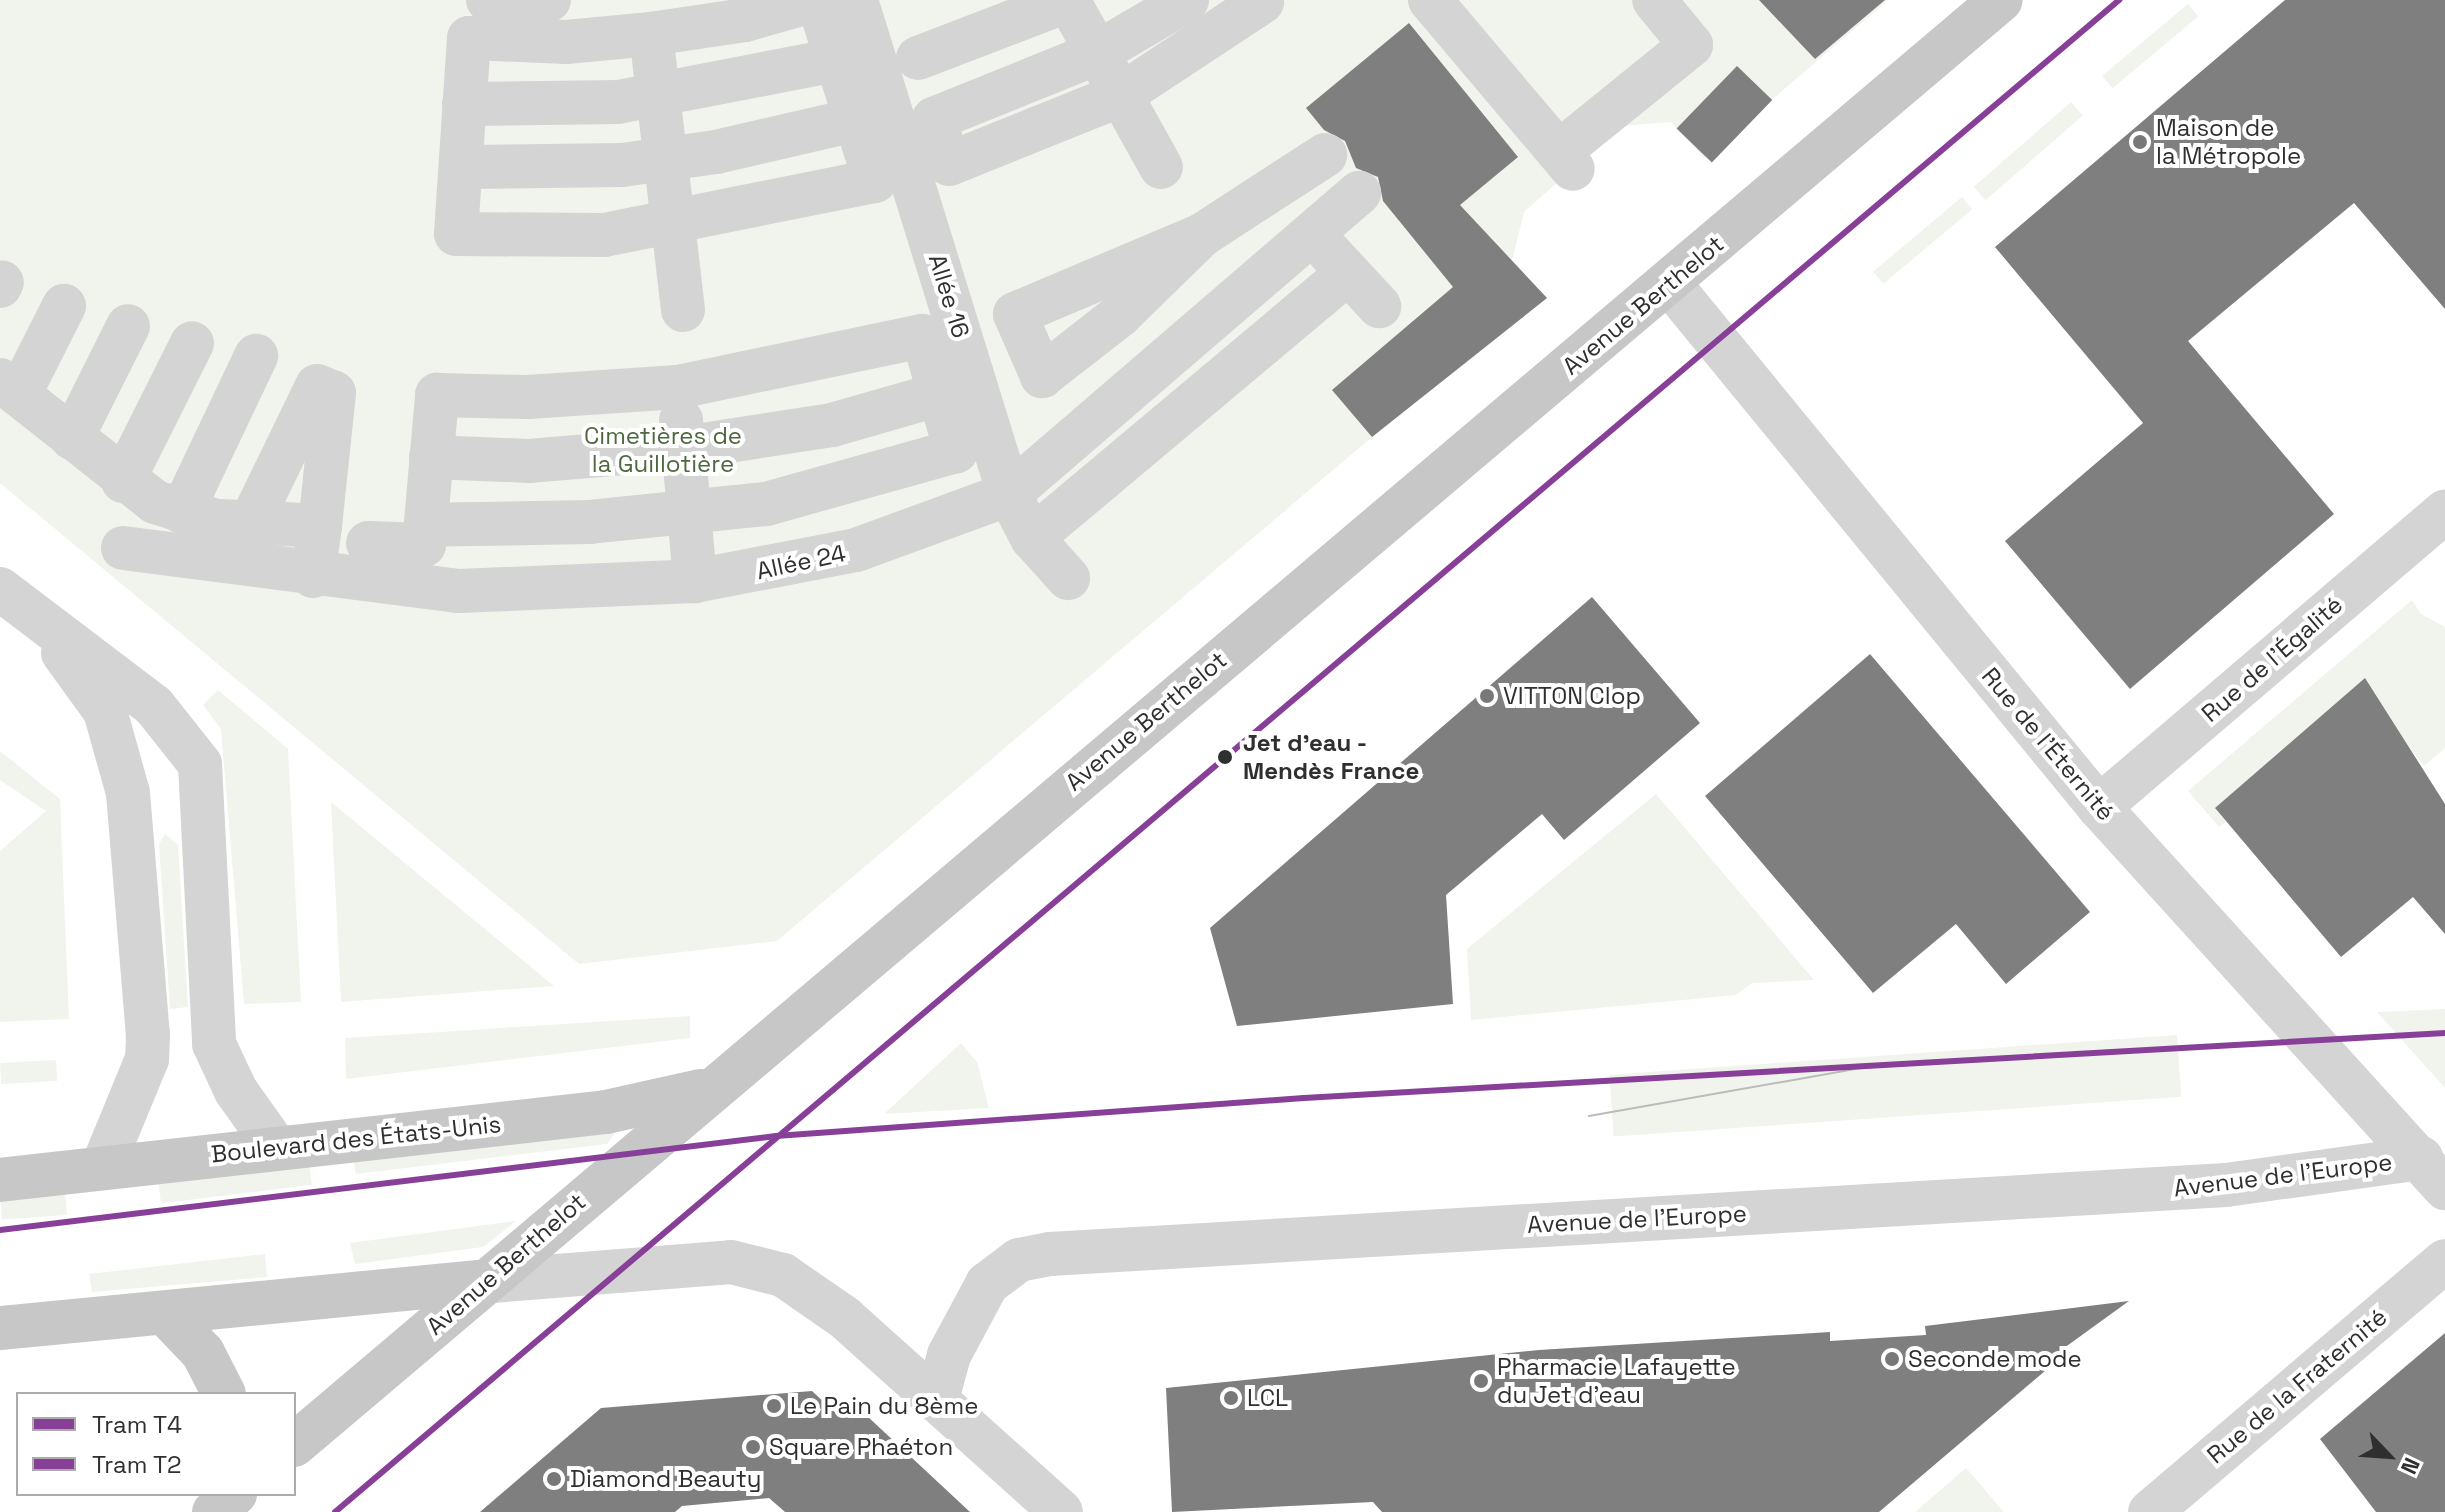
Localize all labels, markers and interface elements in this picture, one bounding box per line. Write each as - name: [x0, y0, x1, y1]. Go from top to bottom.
- place label: Maison de la Métropole: [2156, 114, 2301, 170]
- marker: Maison de la Métropole: [2131, 133, 2149, 151]
- street label: Avenue Berthelot: [1557, 229, 1729, 381]
- street label: Allée 16: [923, 251, 975, 341]
- park label: Cimetières de la Guillotière: [584, 422, 742, 478]
- street label: Allée 24: [754, 539, 848, 585]
- street label: Rue de l'Égalité: [2196, 590, 2348, 728]
- street label: Avenue Berthelot: [1060, 645, 1232, 797]
- street label: Rue de l'Éternité: [1976, 662, 2120, 826]
- place label: VITTON Clop: [1503, 682, 1641, 710]
- marker: VITTON Clop: [1478, 687, 1496, 705]
- place label: Jet d'eau - Mendès France: [1243, 729, 1419, 785]
- marker: Jet d'eau - Mendès France: [1214, 746, 1236, 768]
- street label: Boulevard des États-Unis: [210, 1109, 502, 1169]
- street label: Avenue de l'Europe: [2172, 1147, 2394, 1203]
- street label: Avenue Berthelot: [421, 1187, 591, 1341]
- street label: Avenue de l'Europe: [1526, 1199, 1748, 1239]
- street label: Rue de la Fraternité: [2201, 1302, 2393, 1470]
- place label: Seconde mode: [1908, 1345, 2082, 1373]
- marker: Seconde mode: [1883, 1350, 1901, 1368]
- place label: Pharmacie Lafayette du Jet d'eau: [1497, 1353, 1736, 1409]
- marker: Pharmacie Lafayette du Jet d'eau: [1472, 1372, 1490, 1390]
- place label: LCL: [1247, 1384, 1288, 1412]
- marker: LCL: [1222, 1389, 1240, 1407]
- legend: [16, 1392, 296, 1496]
- place label: Le Pain du 8ème: [790, 1392, 978, 1420]
- marker: Le Pain du 8ème: [765, 1397, 783, 1415]
- text: Tram T4: [92, 1409, 182, 1440]
- north arrow: [2349, 1416, 2429, 1496]
- place label: Square Phaéton: [769, 1433, 953, 1461]
- marker: Square Phaéton: [744, 1438, 762, 1456]
- text: Tram T2: [92, 1449, 182, 1480]
- text: N: [2395, 1454, 2427, 1479]
- place label: Diamond Beauty: [570, 1465, 761, 1493]
- marker: Diamond Beauty: [545, 1470, 563, 1488]

